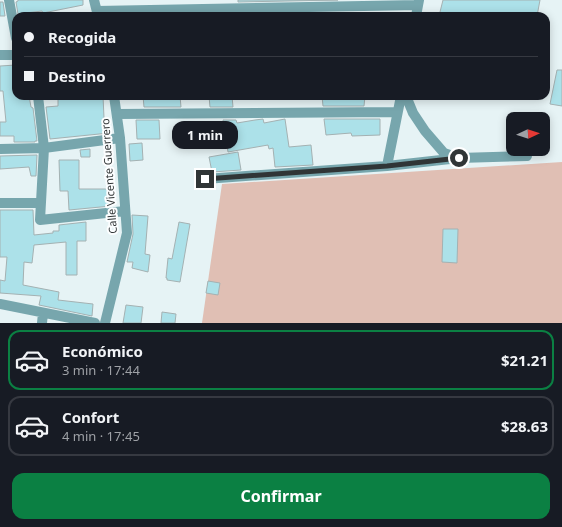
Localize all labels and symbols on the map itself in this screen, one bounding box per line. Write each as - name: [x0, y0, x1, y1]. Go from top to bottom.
- north arrow: [506, 112, 550, 156]
- street label: Calle Vicente Guerrero: [97, 117, 120, 234]
- callout: 1 min: [172, 121, 238, 149]
- route start: [450, 149, 468, 167]
- route end: [196, 170, 214, 188]

